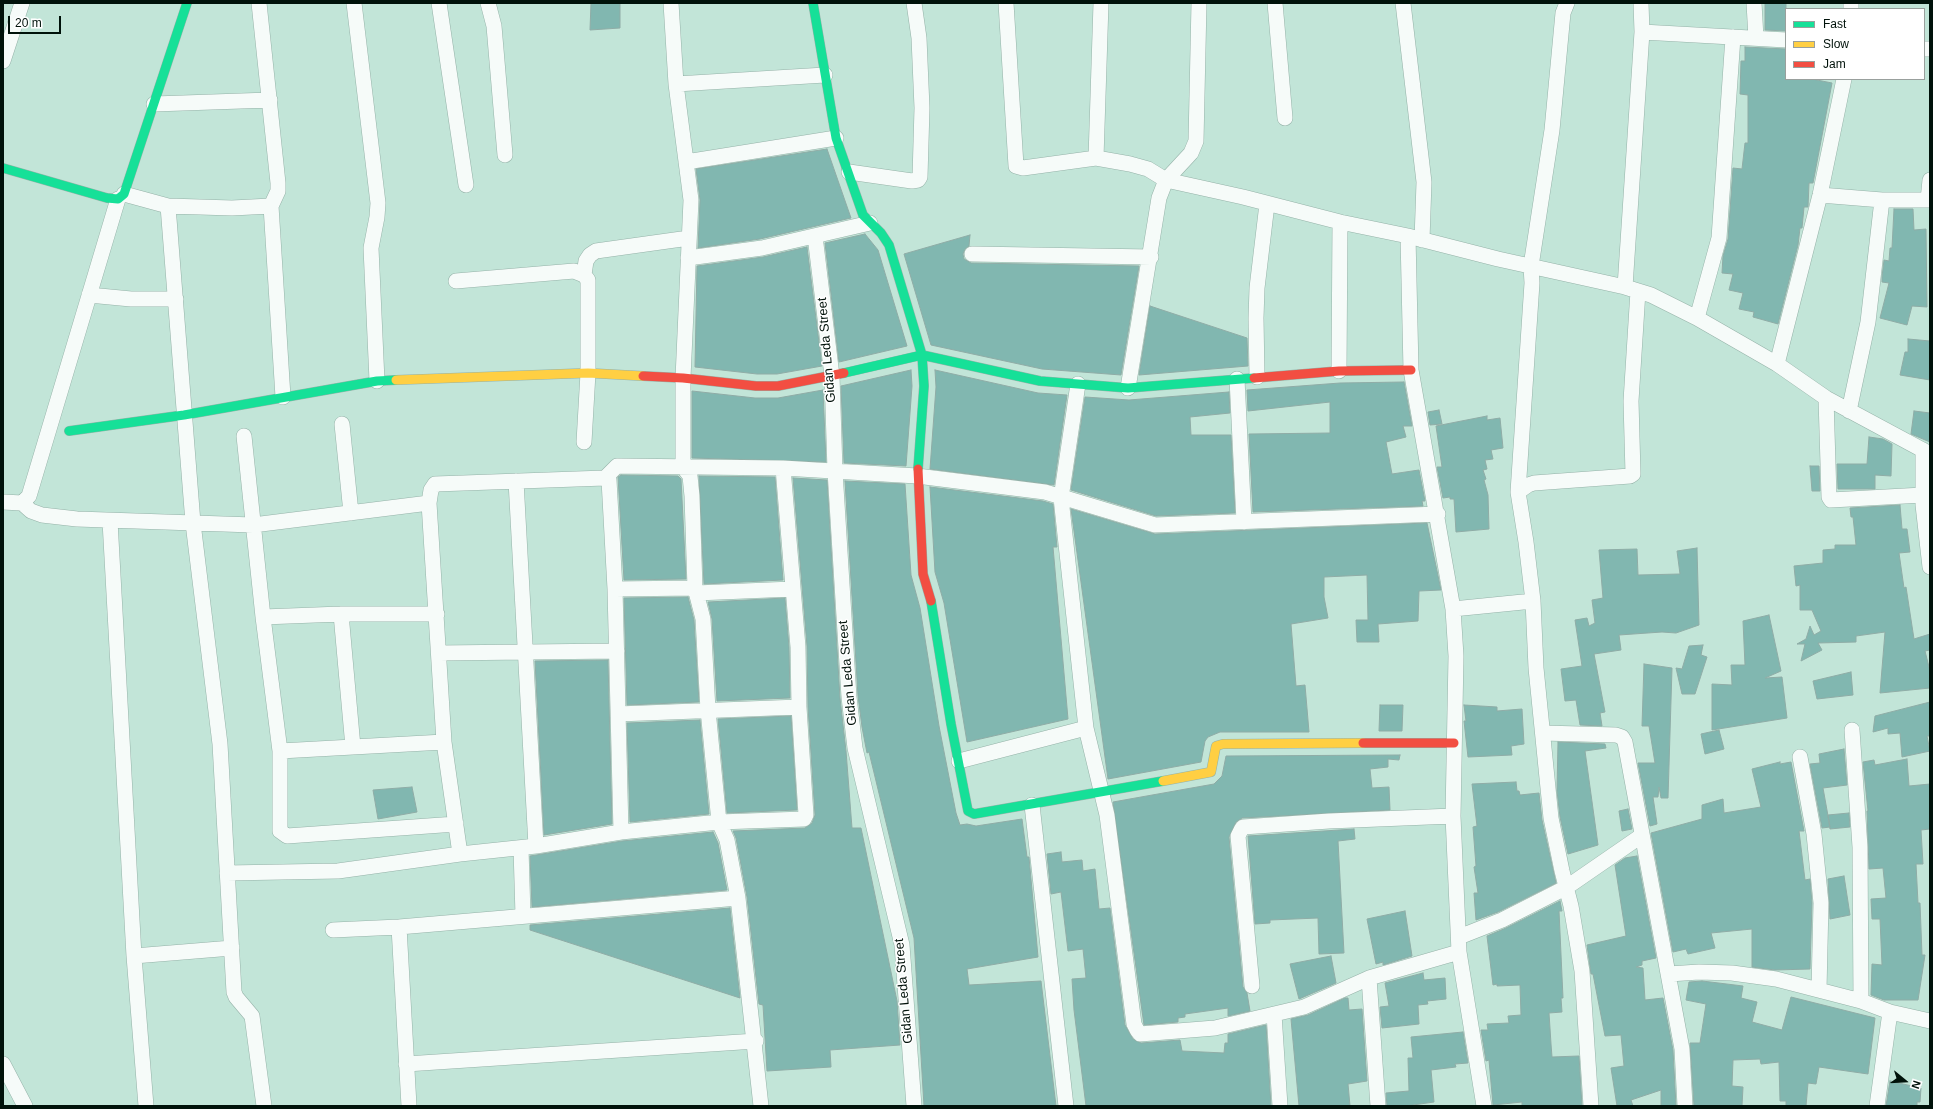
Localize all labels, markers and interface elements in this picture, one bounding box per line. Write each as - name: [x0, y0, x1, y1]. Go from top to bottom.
- scale bar: [10, 8, 63, 34]
- legend: [1785, 8, 1925, 80]
- text: 20 m: [15, 16, 42, 30]
- text: Fast: [1823, 17, 1846, 31]
- text: Slow: [1823, 37, 1849, 51]
- text: Jam: [1823, 57, 1846, 71]
- street label: Gidan Leda Street: [815, 297, 839, 403]
- street label: Gidan Leda Street: [836, 620, 860, 726]
- street label: Gidan Leda Street: [892, 938, 916, 1044]
- north arrow: [1885, 1061, 1925, 1101]
- text: N: [1909, 1079, 1923, 1090]

